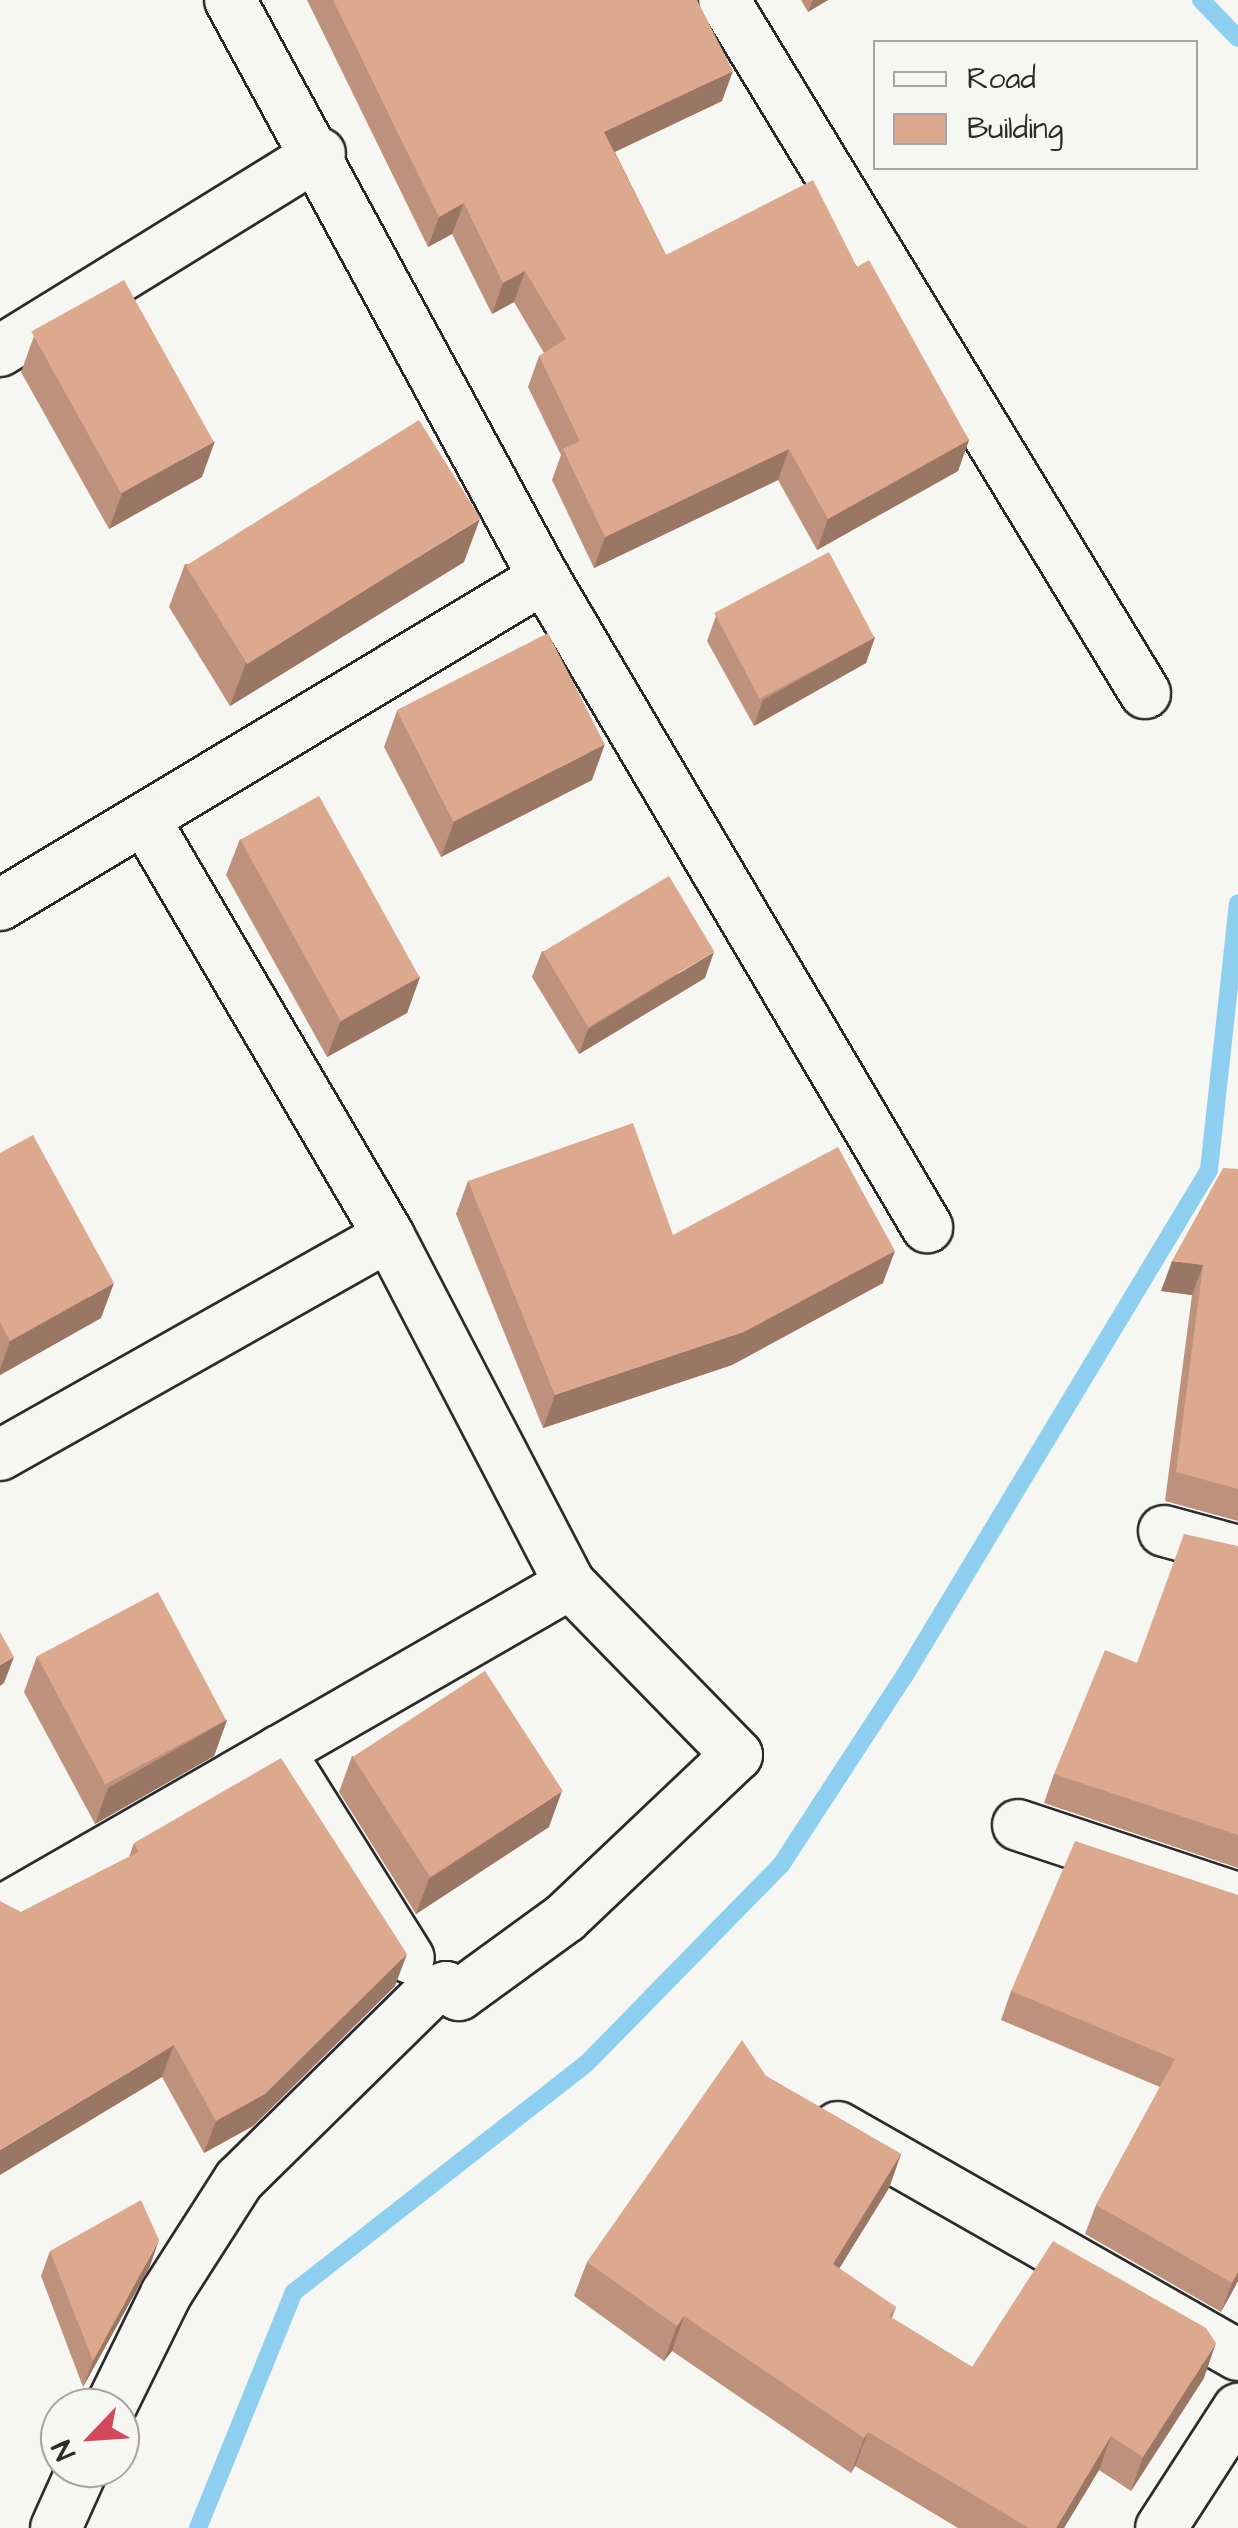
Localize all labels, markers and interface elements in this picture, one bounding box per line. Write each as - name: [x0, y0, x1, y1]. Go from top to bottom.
- legend: [873, 40, 1198, 170]
- text: Road: [967, 58, 1036, 100]
- text: Building: [967, 108, 1063, 150]
- north arrow: [40, 2388, 140, 2488]
- text: N: [43, 2434, 86, 2466]

